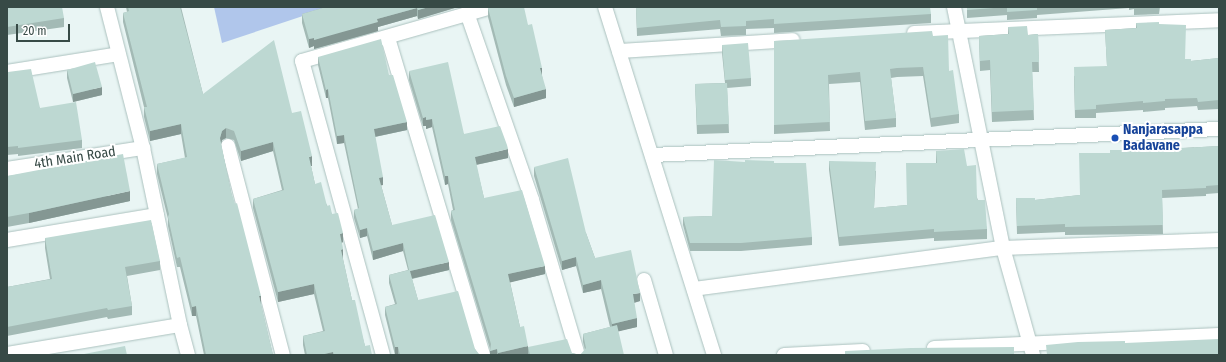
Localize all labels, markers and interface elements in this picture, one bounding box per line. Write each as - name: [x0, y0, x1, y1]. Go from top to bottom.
- scale bar: [18, 16, 72, 42]
- text: 20 m: [23, 24, 47, 38]
- place label: Nanjarasappa Badavane: [1123, 122, 1203, 154]
- marker: Nanjarasappa Badavane: [1110, 133, 1120, 143]
- street label: 4th Main Road: [33, 143, 117, 173]

